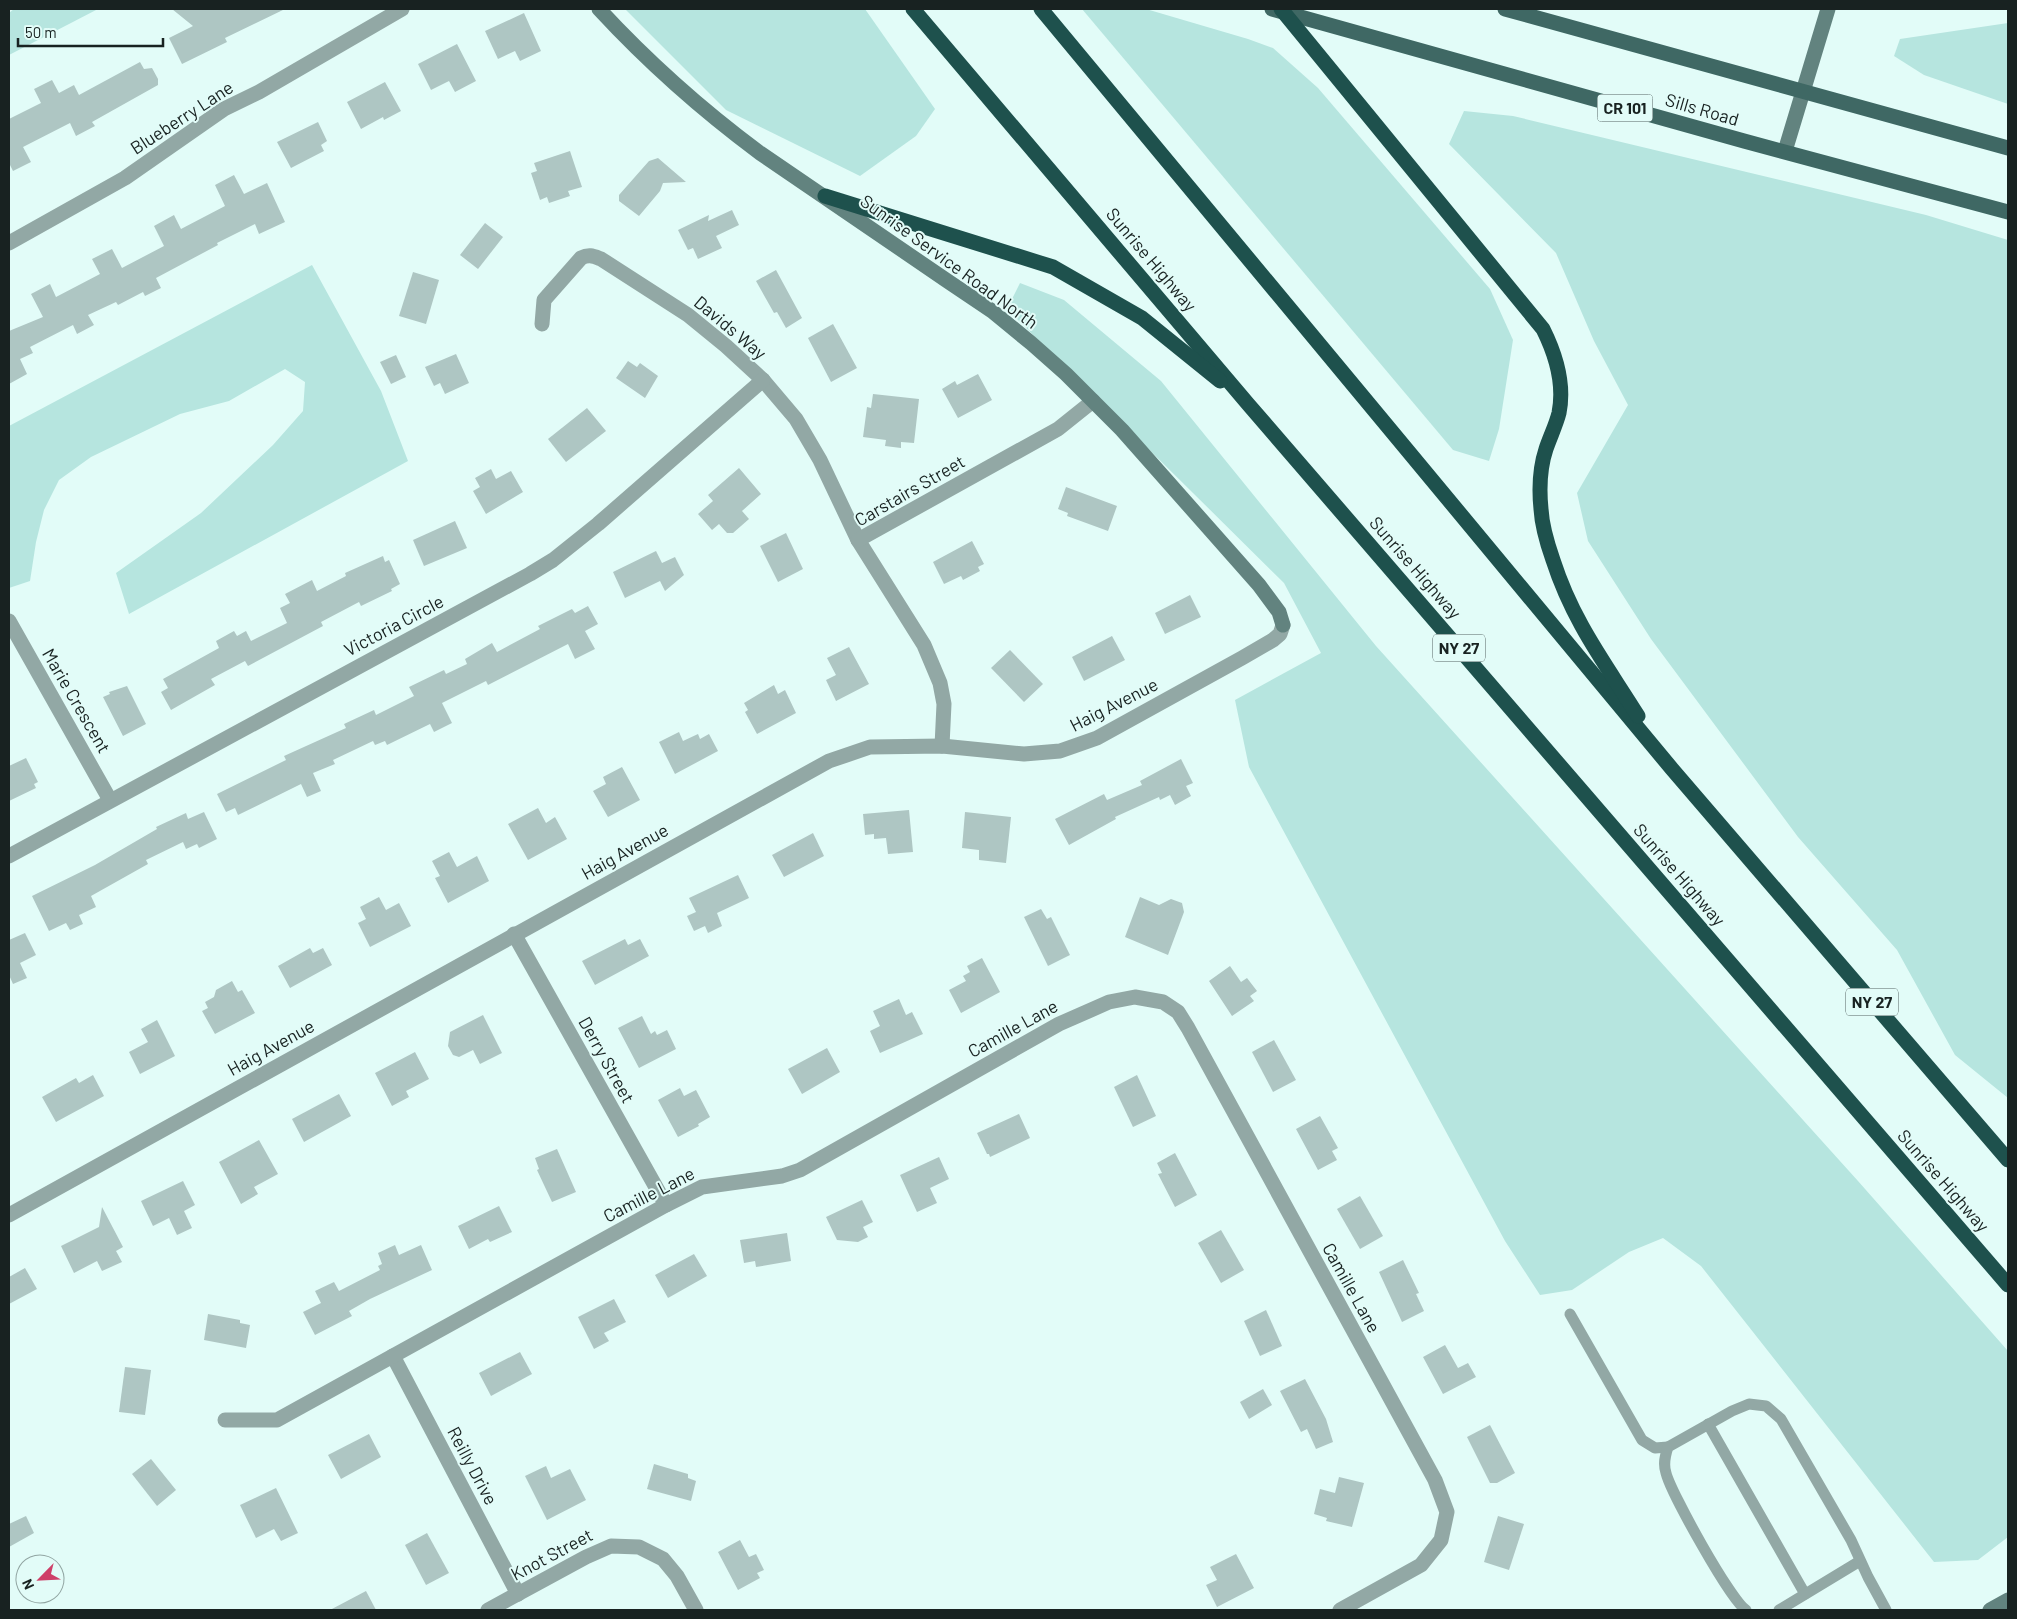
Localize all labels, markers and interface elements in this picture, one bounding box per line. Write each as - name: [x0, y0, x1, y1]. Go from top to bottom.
- scale bar: [18, 15, 162, 47]
- text: 50 m: [25, 23, 57, 41]
- street label: Blueberry Lane: [126, 76, 237, 159]
- street label: Sills Road: [1663, 88, 1742, 130]
- road number: CR 101: [1598, 95, 1652, 122]
- street label: Sunrise Service Road North: [857, 189, 1043, 333]
- street label: Sunrise Highway: [1102, 203, 1202, 316]
- street label: Davids Way: [690, 291, 771, 364]
- street label: Carstairs Street: [851, 450, 968, 531]
- street label: Sunrise Highway: [1365, 512, 1466, 623]
- street label: Victoria Circle: [340, 590, 447, 661]
- road number: NY 27: [1433, 634, 1485, 661]
- street label: Marie Crescent: [38, 644, 116, 757]
- street label: Haig Avenue: [1066, 673, 1161, 736]
- street label: Haig Avenue: [577, 818, 672, 884]
- street label: Sunrise Highway: [1629, 819, 1730, 930]
- road number: NY 27: [1846, 989, 1898, 1016]
- street label: Camille Lane: [964, 994, 1061, 1062]
- street label: Derry Street: [574, 1012, 640, 1107]
- street label: Haig Avenue: [223, 1014, 318, 1080]
- street label: Sunrise Highway: [1893, 1125, 1994, 1236]
- street label: Camille Lane: [599, 1162, 698, 1227]
- street label: Camille Lane: [1318, 1239, 1386, 1336]
- street label: Reilly Drive: [443, 1423, 503, 1508]
- street label: Knot Street: [507, 1523, 596, 1585]
- north arrow: [15, 1554, 65, 1604]
- text: N: [18, 1577, 37, 1592]

